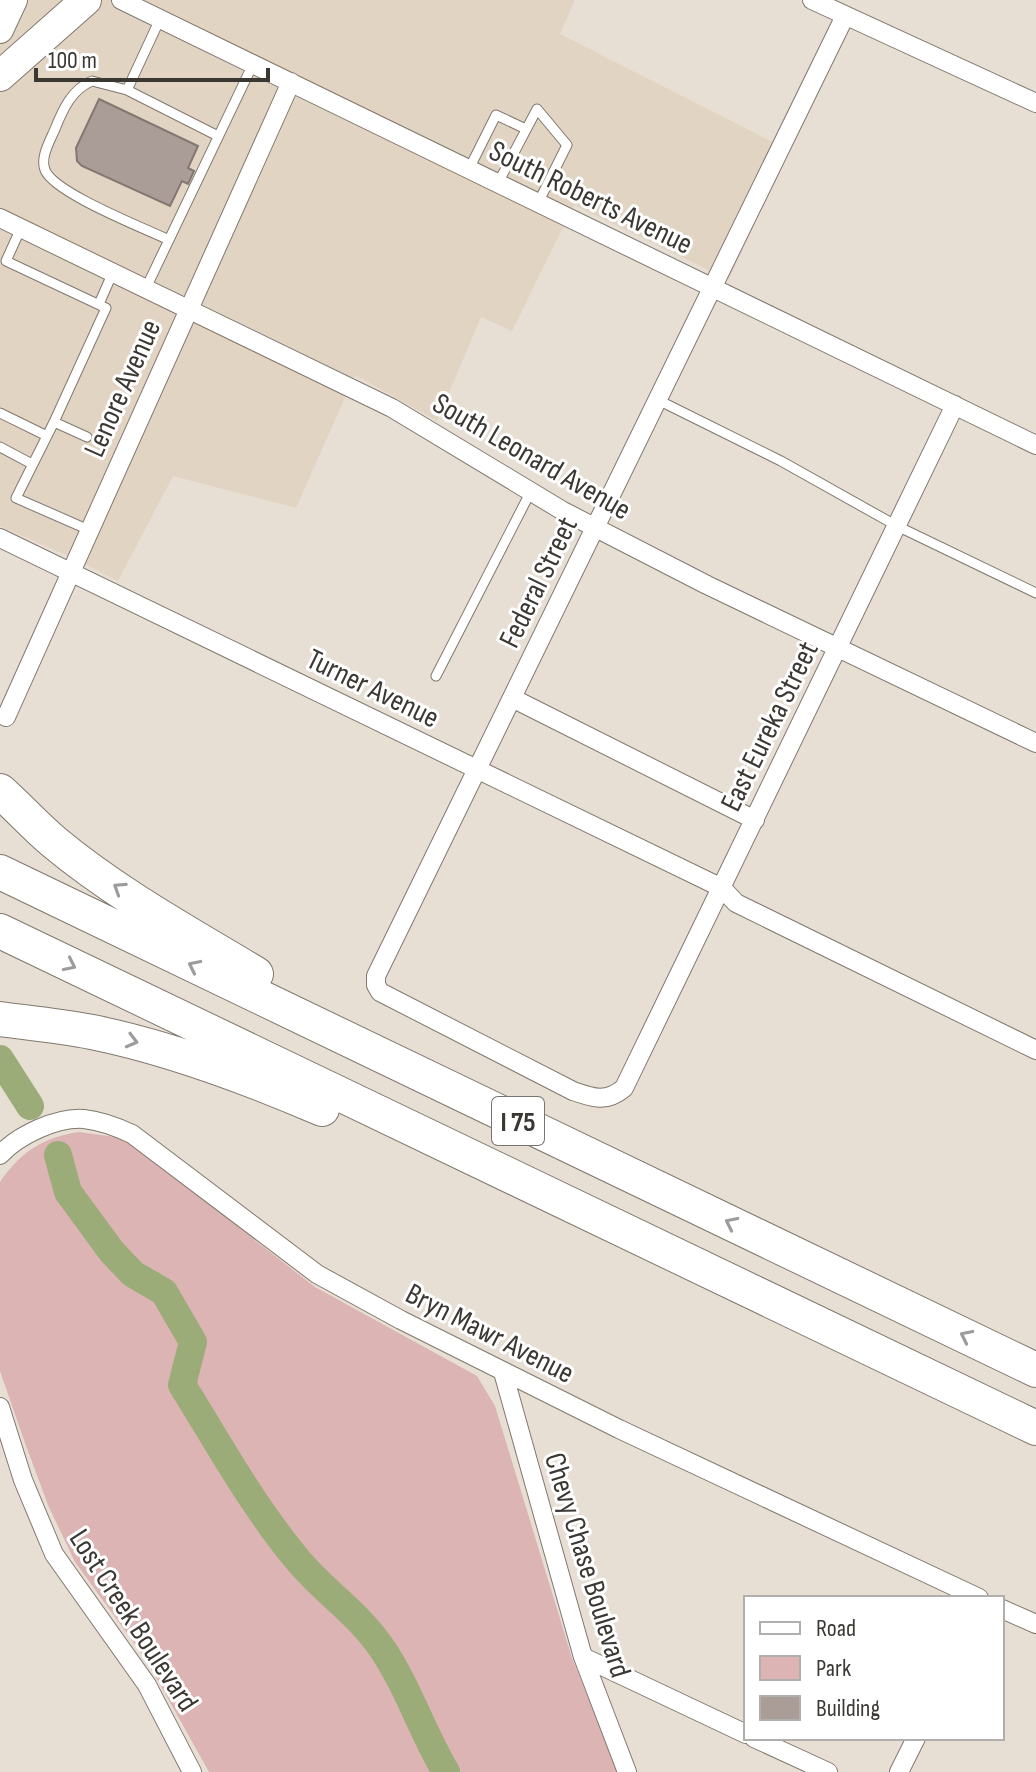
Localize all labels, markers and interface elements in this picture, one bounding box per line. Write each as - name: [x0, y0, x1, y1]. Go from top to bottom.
- scale bar: [36, 32, 268, 82]
- text: 100 m: [48, 46, 97, 75]
- street label: South Roberts Avenue: [483, 133, 698, 263]
- street label: Lenore Avenue: [77, 314, 169, 463]
- street label: South Leonard Avenue: [426, 386, 637, 528]
- street label: Federal Street: [492, 511, 586, 654]
- street label: East Eureka Street: [713, 636, 826, 817]
- street label: Turner Avenue: [300, 641, 445, 736]
- one-way arrow: [113, 883, 128, 898]
- one-way arrow: [62, 955, 77, 971]
- one-way arrow: [188, 960, 203, 975]
- one-way arrow: [124, 1032, 138, 1049]
- road number: I 75: [492, 1097, 544, 1145]
- one-way arrow: [725, 1218, 740, 1233]
- street label: Bryn Mawr Avenue: [399, 1276, 580, 1392]
- one-way arrow: [959, 1330, 974, 1346]
- street label: Chevy Chase Boulevard: [536, 1449, 638, 1682]
- street label: Lost Creek Boulevard: [61, 1523, 205, 1718]
- legend: [744, 1596, 1004, 1740]
- text: Road: [816, 1614, 856, 1643]
- text: Park: [816, 1654, 851, 1683]
- text: Building: [816, 1694, 880, 1723]

